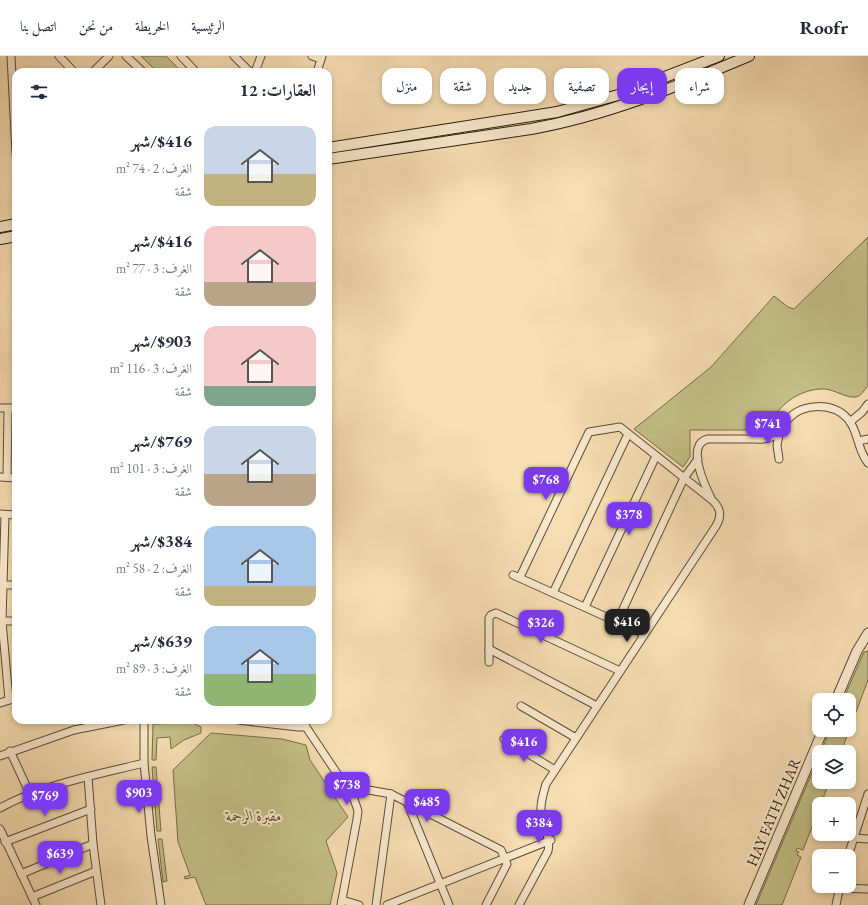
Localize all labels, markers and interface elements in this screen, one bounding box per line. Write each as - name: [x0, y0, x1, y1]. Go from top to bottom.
- text: Roofr: [800, 15, 848, 40]
- text: اتصل بنا: [20, 17, 57, 35]
- text: من نحن: [79, 17, 113, 35]
- text: الخريطة: [135, 17, 169, 35]
- text: الرئيسية: [191, 17, 225, 35]
- chip: منزل: [382, 68, 432, 104]
- chip: شقة: [440, 68, 486, 104]
- chip: جديد: [494, 68, 546, 104]
- chip: تصفية: [554, 68, 609, 104]
- chip: إيجار: [617, 68, 667, 104]
- chip: شراء: [675, 68, 724, 104]
- text: العقارات: 12: [240, 79, 316, 101]
- icon: filters: [28, 81, 50, 103]
- text: $416/شهر: [131, 130, 192, 152]
- icon: home: [236, 142, 284, 190]
- text: الغرف: 2 · 74 m²: [116, 160, 192, 177]
- text: شقة: [175, 183, 192, 200]
- text: $416/شهر: [131, 230, 192, 252]
- icon: home: [236, 242, 284, 290]
- text: الغرف: 3 · 77 m²: [116, 260, 192, 277]
- text: شقة: [175, 283, 192, 300]
- text: $903/شهر: [131, 330, 192, 352]
- icon: home: [236, 342, 284, 390]
- text: الغرف: 3 · 116 m²: [110, 360, 192, 377]
- text: شقة: [175, 383, 192, 400]
- pin: $741: [744, 411, 792, 445]
- text: $741: [755, 415, 781, 432]
- text: $769/شهر: [131, 430, 192, 452]
- icon: home: [236, 442, 284, 490]
- text: الغرف: 3 · 101 m²: [110, 460, 192, 477]
- pin: $768: [522, 467, 570, 501]
- text: $768: [533, 471, 559, 488]
- text: شقة: [175, 483, 192, 500]
- pin: $378: [605, 502, 653, 536]
- text: $378: [616, 506, 642, 523]
- text: $384/شهر: [131, 530, 192, 552]
- icon: home: [236, 542, 284, 590]
- text: الغرف: 2 · 58 m²: [116, 560, 192, 577]
- text: شقة: [175, 583, 192, 600]
- pin: $416: [603, 609, 651, 643]
- pin: $326: [517, 610, 565, 644]
- text: $416: [614, 613, 640, 630]
- text: $326: [528, 614, 554, 631]
- text: $639/شهر: [131, 630, 192, 652]
- icon: home: [236, 642, 284, 690]
- text: الغرف: 3 · 89 m²: [116, 660, 192, 677]
- text: شقة: [175, 683, 192, 700]
- map controls: [812, 693, 856, 893]
- button: locate: [812, 693, 856, 737]
- pin: $416: [500, 729, 548, 763]
- text: $416: [511, 733, 537, 750]
- button: layers: [812, 745, 856, 789]
- street label: HAY FATH ZHAR: [742, 755, 805, 869]
- pin: $738: [323, 772, 371, 806]
- text: $738: [334, 776, 360, 793]
- pin: $903: [115, 780, 163, 814]
- pin: $769: [21, 783, 69, 817]
- text: $903: [126, 784, 152, 801]
- text: $769: [32, 787, 58, 804]
- pin: $485: [403, 789, 451, 823]
- text: $485: [414, 793, 440, 810]
- button: +: [812, 797, 856, 841]
- park label: مقبرة الرحمة: [224, 806, 282, 825]
- pin: $384: [515, 810, 563, 844]
- text: $384: [526, 814, 552, 831]
- pin: $639: [36, 841, 84, 875]
- text: $639: [47, 845, 73, 862]
- button: −: [812, 849, 856, 893]

